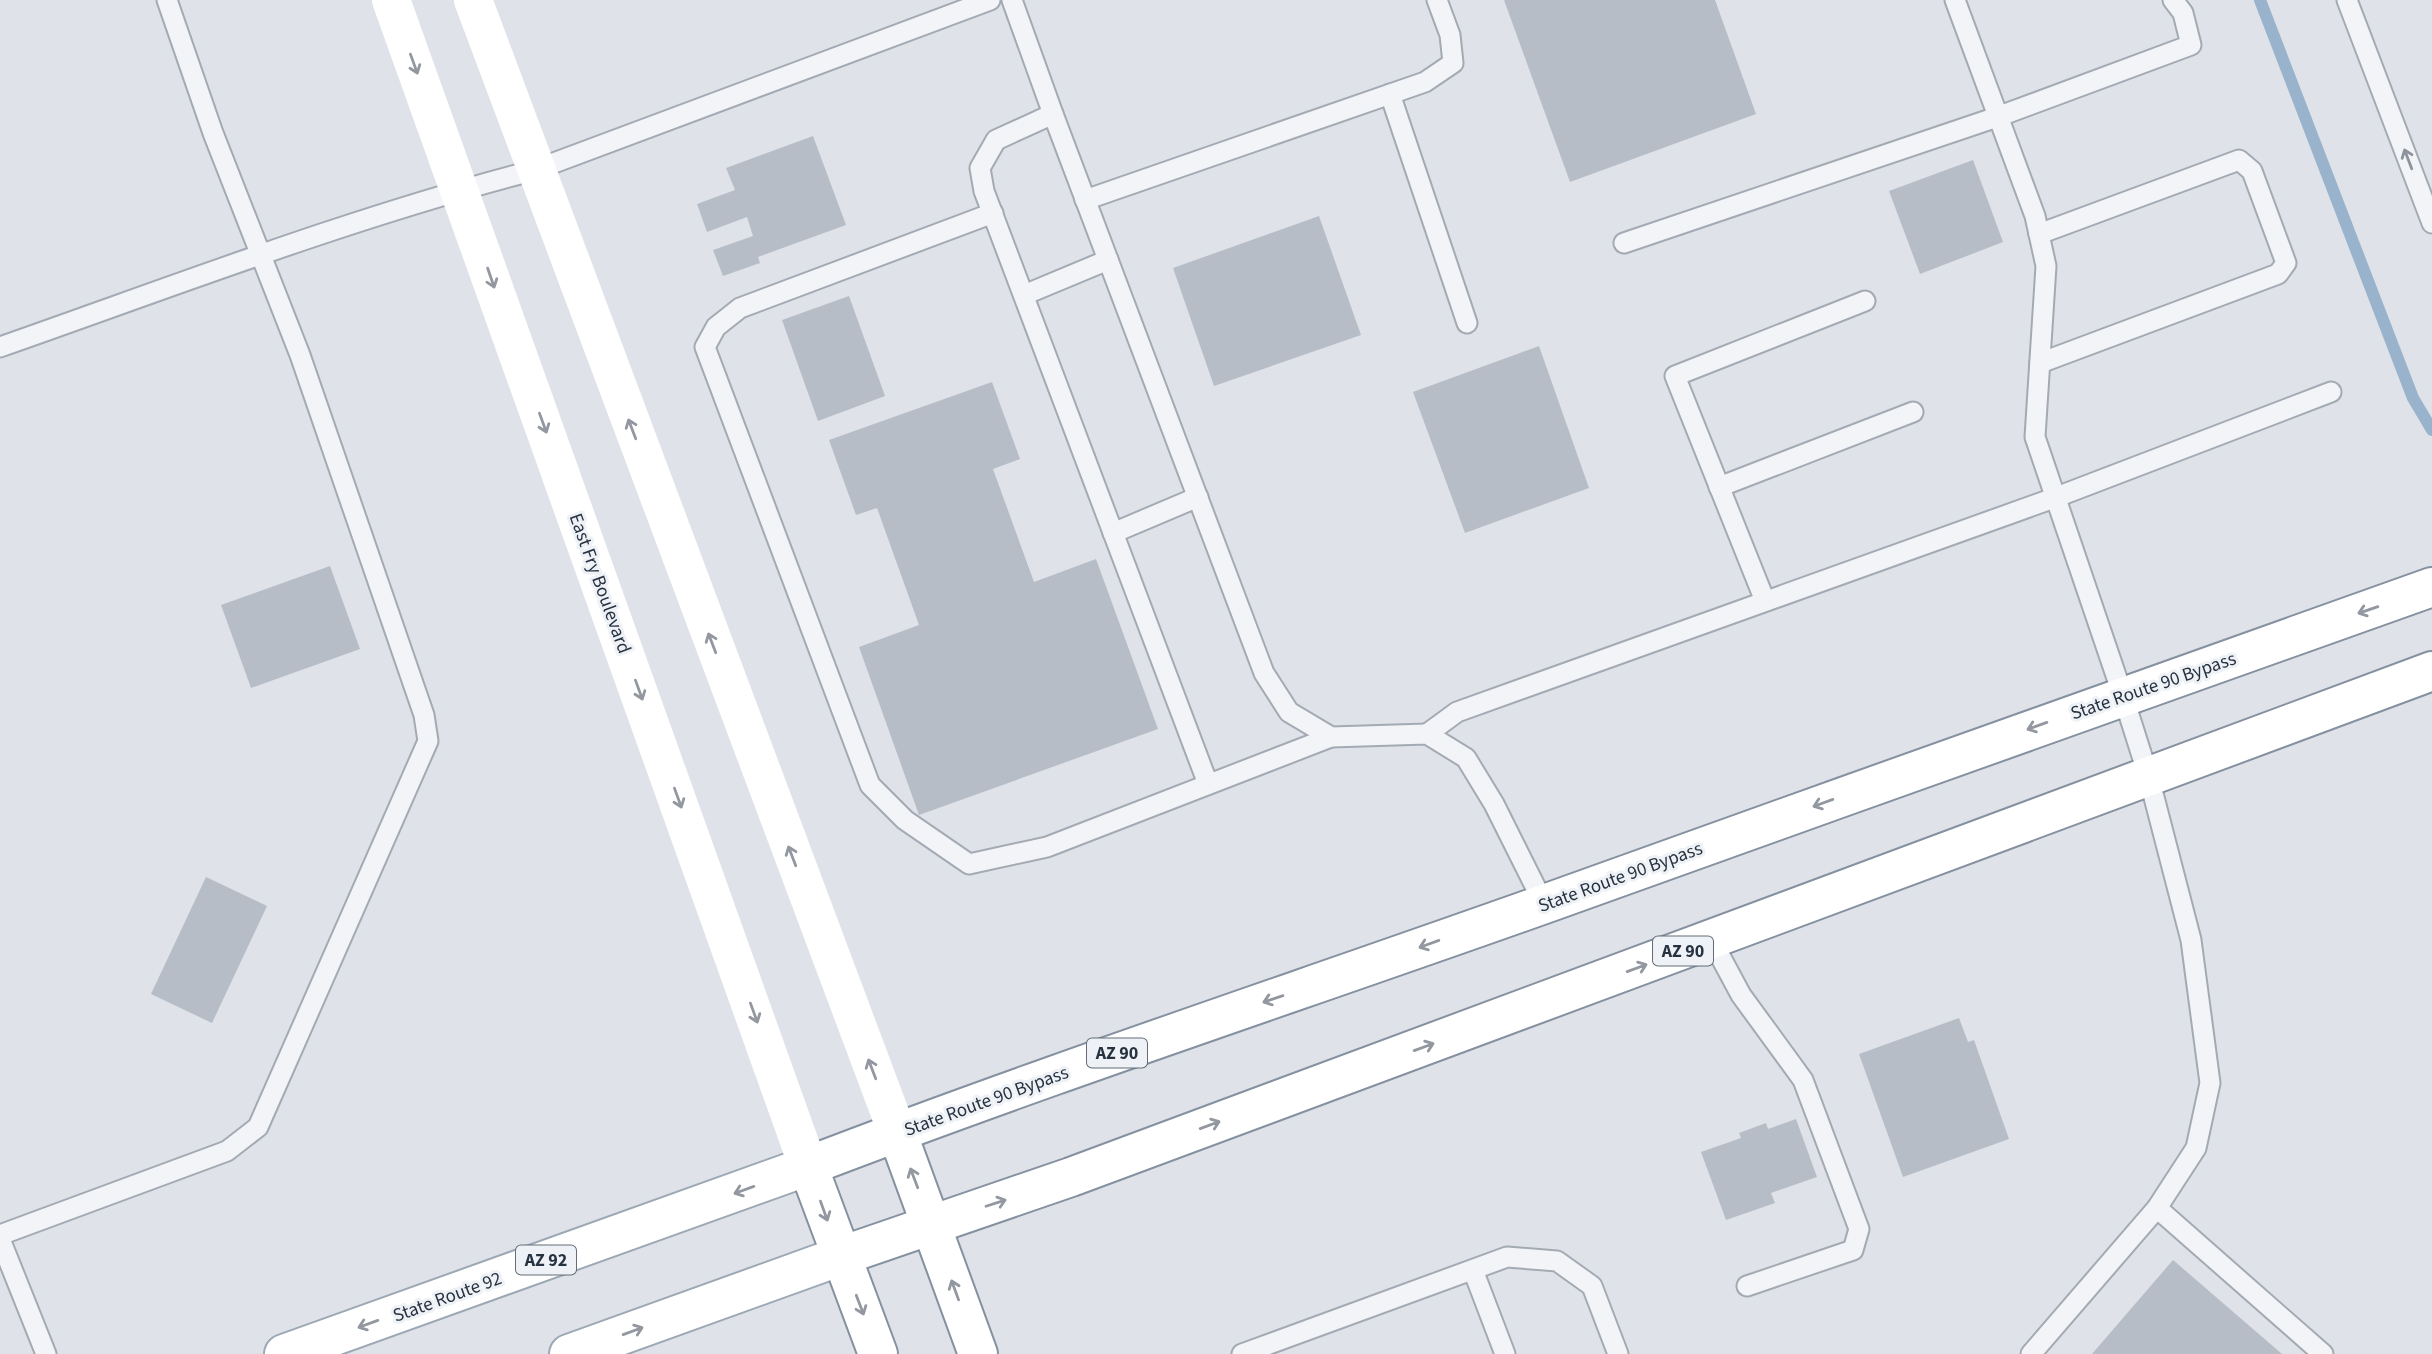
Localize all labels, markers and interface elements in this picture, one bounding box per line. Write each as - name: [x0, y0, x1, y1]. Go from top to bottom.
- one-way arrow: [409, 53, 421, 75]
- one-way arrow: [2400, 149, 2413, 171]
- one-way arrow: [486, 267, 498, 289]
- one-way arrow: [538, 412, 551, 434]
- one-way arrow: [625, 419, 638, 441]
- street label: East Fry Boulevard: [562, 510, 637, 657]
- one-way arrow: [2357, 605, 2379, 617]
- one-way arrow: [705, 632, 718, 654]
- street label: State Route 90 Bypass: [2067, 645, 2240, 727]
- one-way arrow: [634, 679, 646, 701]
- one-way arrow: [2027, 721, 2049, 733]
- one-way arrow: [672, 787, 685, 809]
- one-way arrow: [1813, 798, 1835, 810]
- street label: State Route 90 Bypass: [1534, 835, 1707, 920]
- one-way arrow: [785, 845, 797, 867]
- road number: AZ 90: [1653, 936, 1713, 966]
- one-way arrow: [1418, 939, 1440, 951]
- one-way arrow: [1626, 961, 1648, 973]
- one-way arrow: [1263, 994, 1285, 1006]
- one-way arrow: [749, 1001, 761, 1023]
- road number: AZ 90: [1087, 1038, 1147, 1068]
- one-way arrow: [1412, 1039, 1434, 1052]
- one-way arrow: [864, 1058, 877, 1080]
- street label: State Route 90 Bypass: [900, 1059, 1073, 1144]
- one-way arrow: [1199, 1118, 1221, 1131]
- one-way arrow: [907, 1168, 919, 1190]
- one-way arrow: [733, 1185, 755, 1197]
- one-way arrow: [985, 1195, 1007, 1208]
- one-way arrow: [819, 1200, 832, 1222]
- road number: AZ 92: [516, 1246, 576, 1274]
- street label: State Route 92: [389, 1265, 506, 1330]
- one-way arrow: [948, 1279, 960, 1301]
- one-way arrow: [854, 1294, 867, 1315]
- one-way arrow: [357, 1319, 379, 1331]
- one-way arrow: [621, 1324, 643, 1336]

